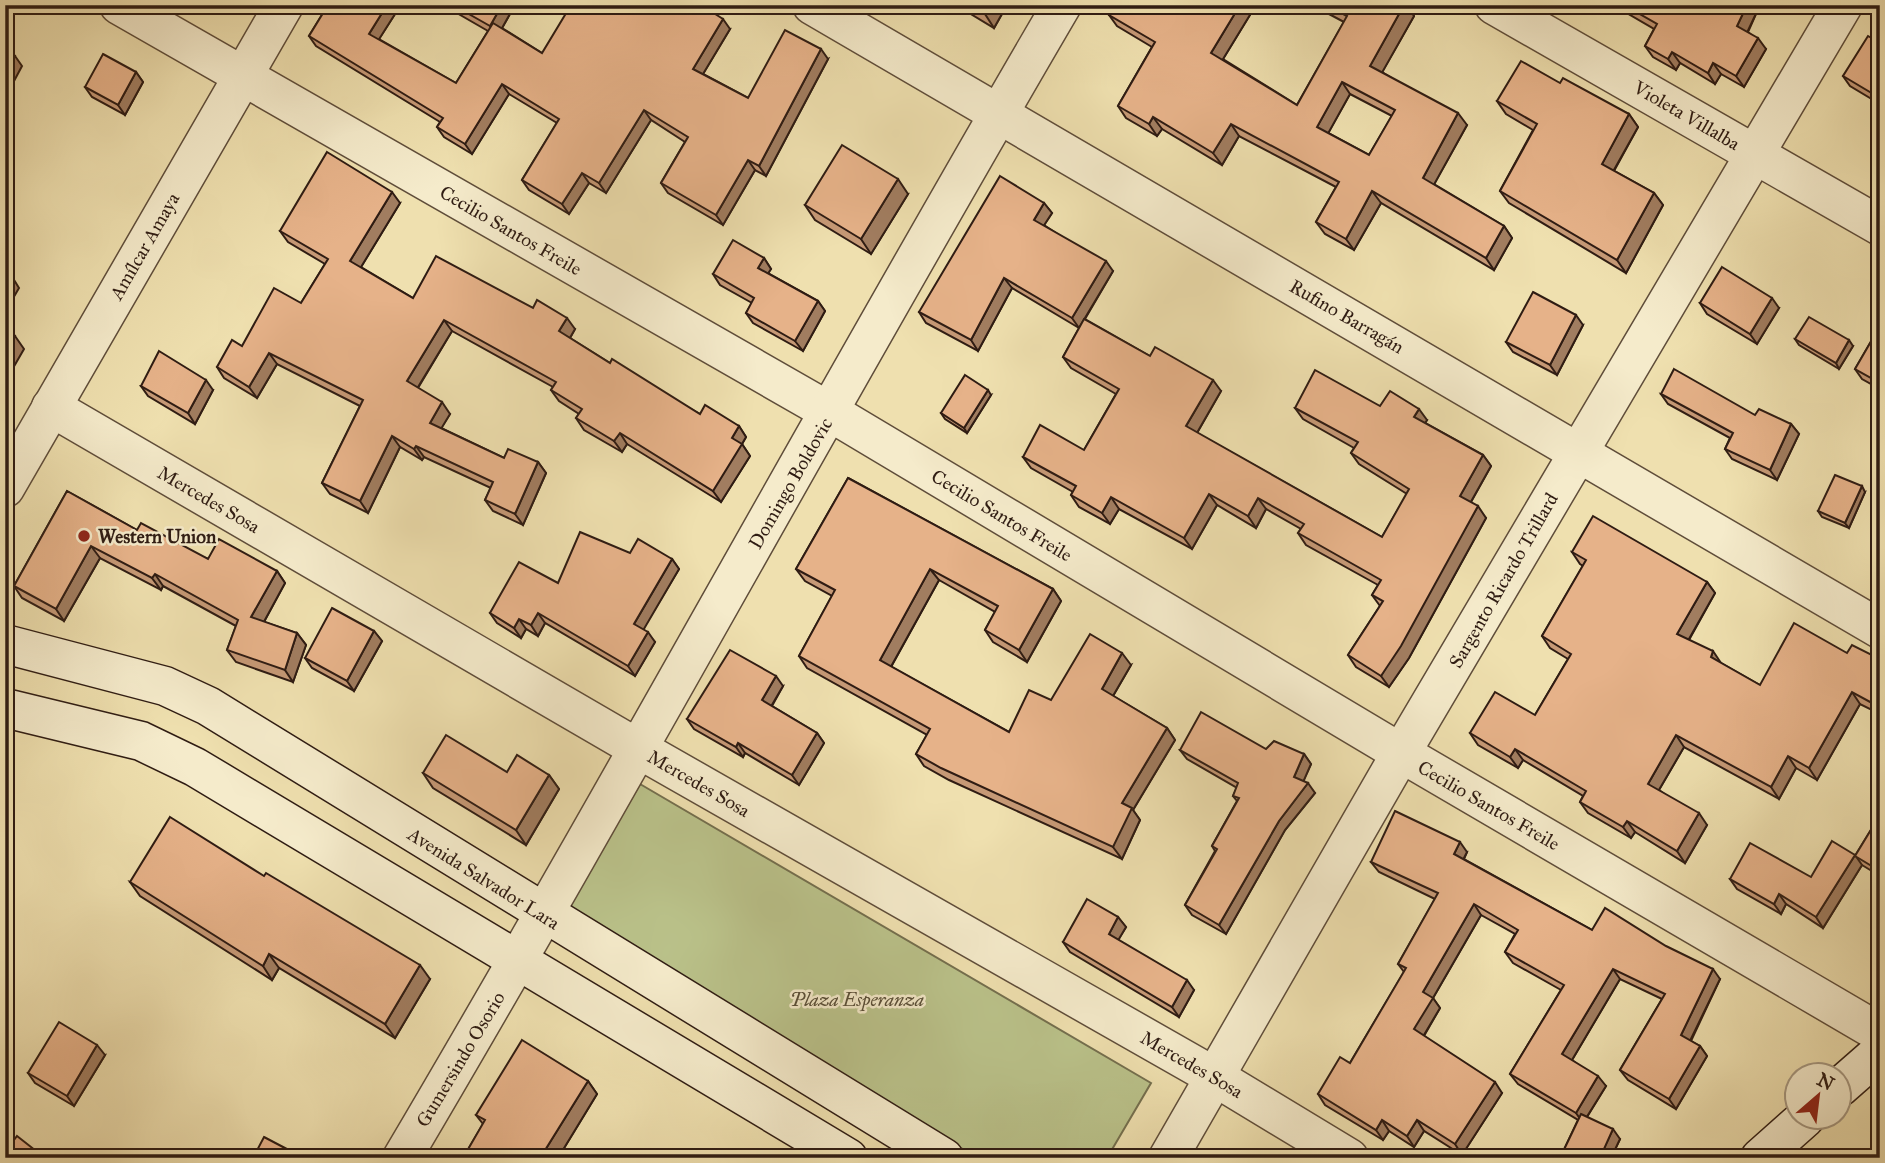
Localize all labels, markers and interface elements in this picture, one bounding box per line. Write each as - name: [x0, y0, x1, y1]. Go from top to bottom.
- street label: Violeta Villalba: [1629, 75, 1745, 156]
- street label: Cecilio Santos Freile: [436, 181, 586, 280]
- street label: Amílcar Amaya: [104, 188, 185, 305]
- street label: Rufino Barragán: [1285, 274, 1408, 359]
- street label: Domingo Boldovic: [744, 414, 838, 553]
- street label: Mercedes Sosa: [153, 461, 265, 538]
- street label: Cecilio Santos Freile: [927, 464, 1076, 567]
- street label: Sargento Ricardo Trillard: [1444, 488, 1564, 672]
- place label: Western Union: [98, 525, 217, 548]
- marker: Western Union: [76, 528, 92, 544]
- street label: Mercedes Sosa: [643, 745, 755, 822]
- street label: Cecilio Santos Freile: [1414, 756, 1564, 855]
- street label: Avenida Salvador Lara: [403, 822, 565, 935]
- street label: Gumersindo Osorio: [411, 987, 510, 1131]
- park label: Plaza Esperanza: [790, 988, 924, 1012]
- street label: Mercedes Sosa: [1136, 1026, 1248, 1103]
- north arrow: [1784, 1062, 1854, 1132]
- text: N: [1813, 1067, 1838, 1095]

